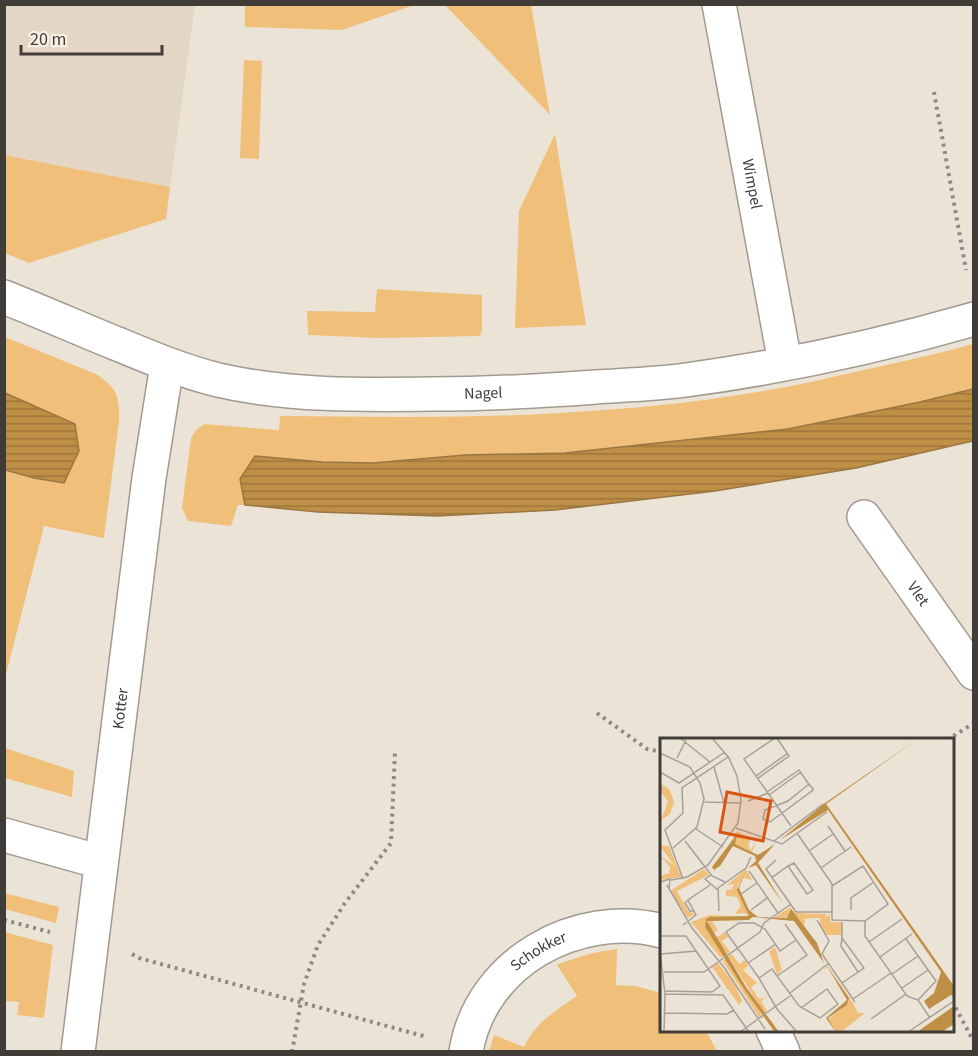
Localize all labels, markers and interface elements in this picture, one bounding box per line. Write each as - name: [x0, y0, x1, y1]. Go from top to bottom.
- scale bar: [21, 18, 162, 56]
- text: 20 m: [30, 27, 66, 52]
- street label: Wimpel: [737, 157, 767, 211]
- street label: Nagel: [464, 382, 503, 405]
- street label: Vlet: [902, 577, 935, 611]
- street label: Kotter: [107, 686, 134, 730]
- inset map: [660, 738, 954, 1032]
- street label: Schokker: [505, 926, 570, 976]

